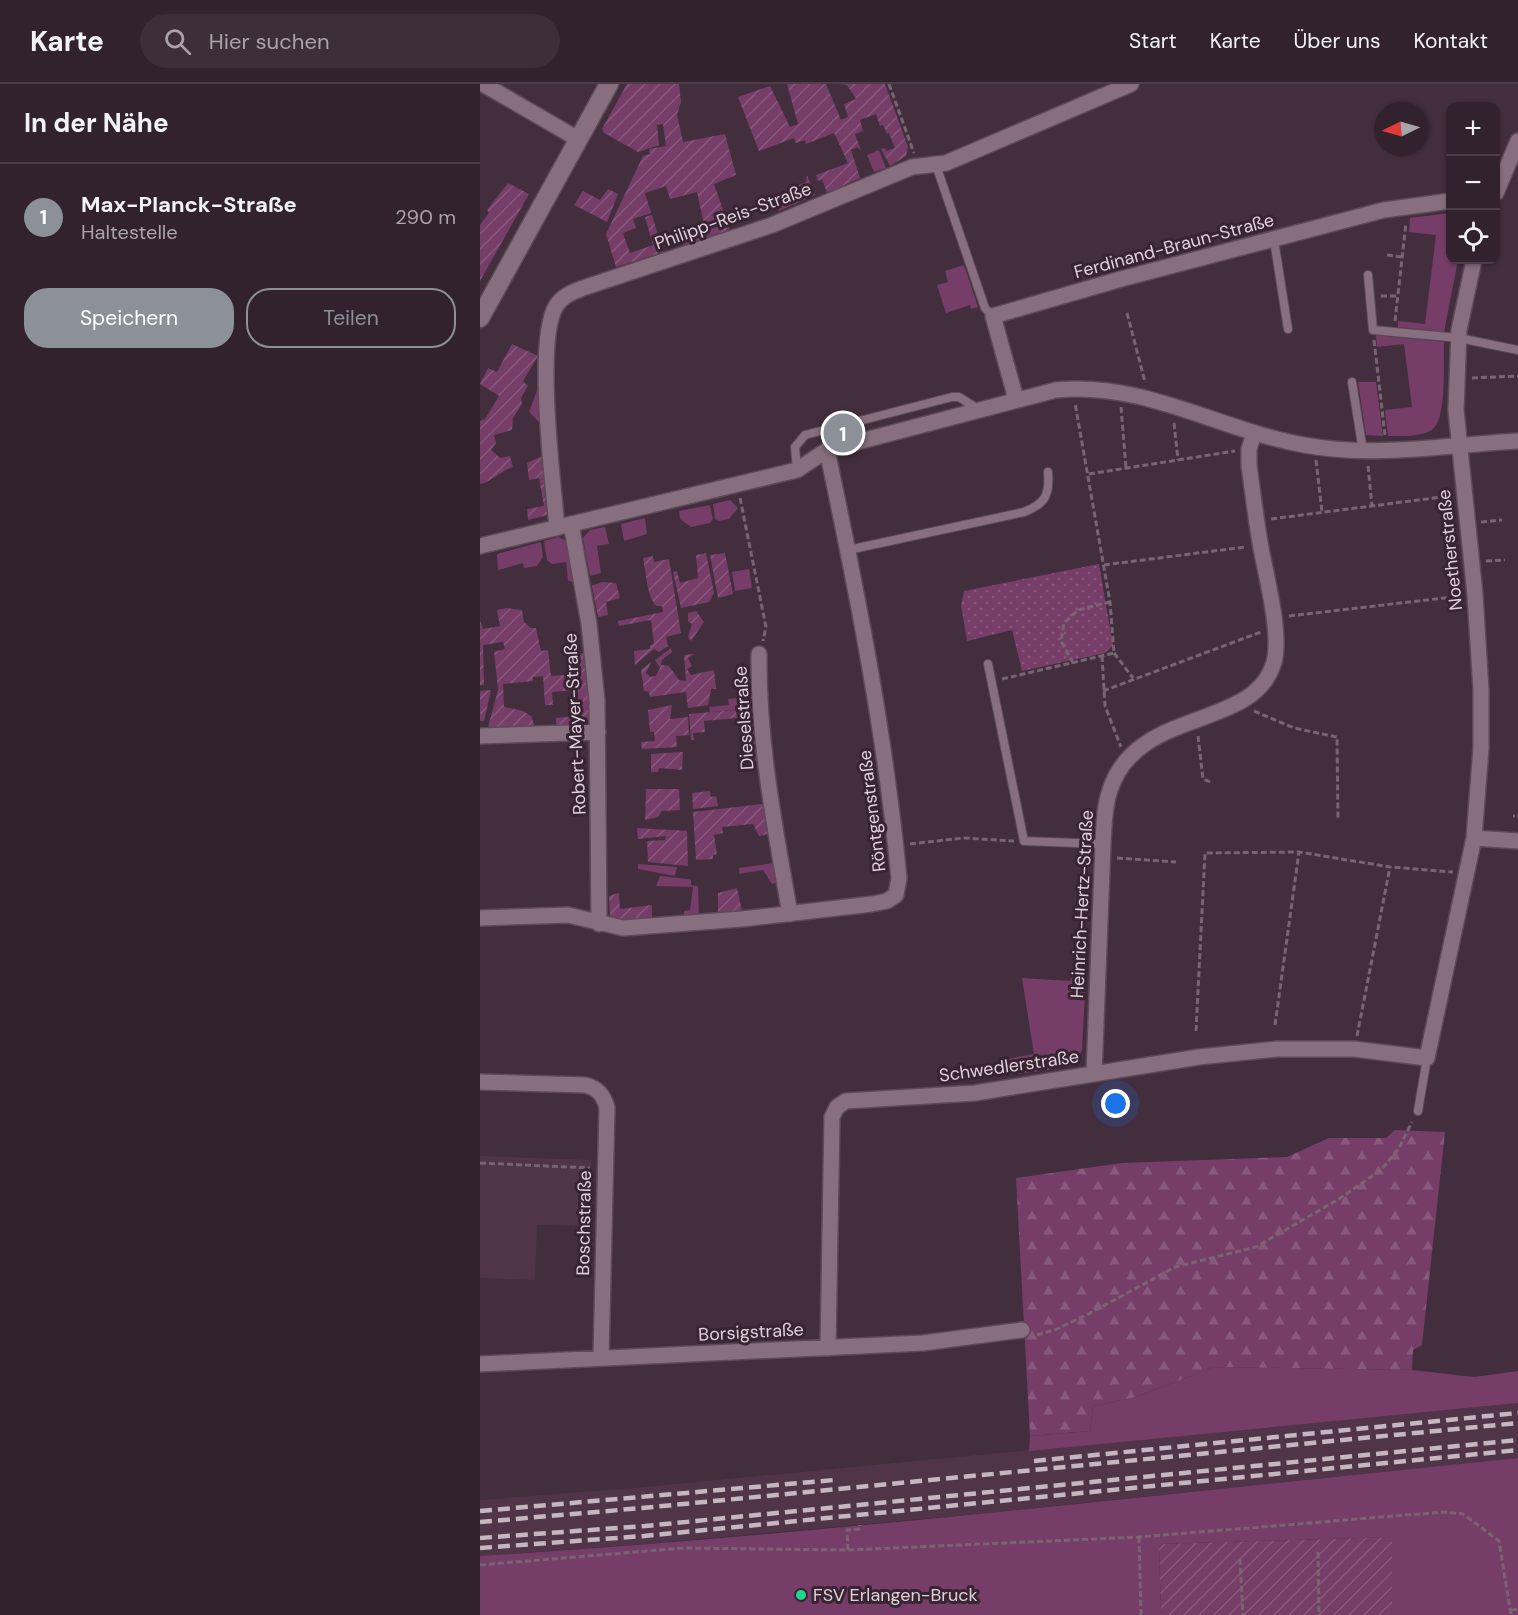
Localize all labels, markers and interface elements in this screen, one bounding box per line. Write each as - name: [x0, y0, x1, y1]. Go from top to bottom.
- search box: [140, 14, 560, 68]
- text: Karte: [30, 23, 104, 60]
- icon: search: [161, 25, 194, 58]
- text: Hier suchen: [209, 27, 330, 56]
- text: Start: [1129, 27, 1177, 55]
- text: Karte: [1210, 27, 1261, 55]
- text: Über uns: [1294, 27, 1380, 55]
- text: Kontakt: [1413, 27, 1488, 55]
- north arrow: [1374, 102, 1428, 156]
- map controls: [1446, 102, 1500, 264]
- button: +: [1446, 102, 1500, 156]
- text: In der Nähe: [24, 106, 169, 140]
- button: −: [1446, 156, 1500, 210]
- street label: Philipp-Reis-Straße: [651, 177, 815, 255]
- text: Max-Planck-Straße: [81, 190, 297, 219]
- text: 1: [40, 204, 47, 230]
- text: 290 m: [395, 204, 456, 230]
- street label: Ferdinand-Braun-Straße: [1071, 208, 1277, 284]
- button: locate: [1446, 210, 1500, 264]
- text: Haltestelle: [81, 219, 178, 245]
- button: Speichern: [24, 288, 234, 348]
- button: Teilen: [246, 288, 456, 348]
- pin: 1: [824, 410, 862, 456]
- street label: Noetherstraße: [1432, 488, 1468, 612]
- street label: Robert-Mayer-Straße: [558, 632, 592, 816]
- street label: Dieselstraße: [728, 665, 760, 771]
- street label: Röntgenstraße: [853, 749, 891, 873]
- street label: Heinrich-Hertz-Straße: [1065, 809, 1099, 999]
- street label: Schwedlerstraße: [938, 1044, 1080, 1088]
- your location: [1101, 1089, 1130, 1118]
- street label: Boschstraße: [571, 1170, 597, 1276]
- street label: Borsigstraße: [698, 1317, 804, 1347]
- place label: FSV Erlangen-Bruck: [813, 1583, 978, 1607]
- marker: FSV Erlangen-Bruck: [794, 1588, 808, 1602]

